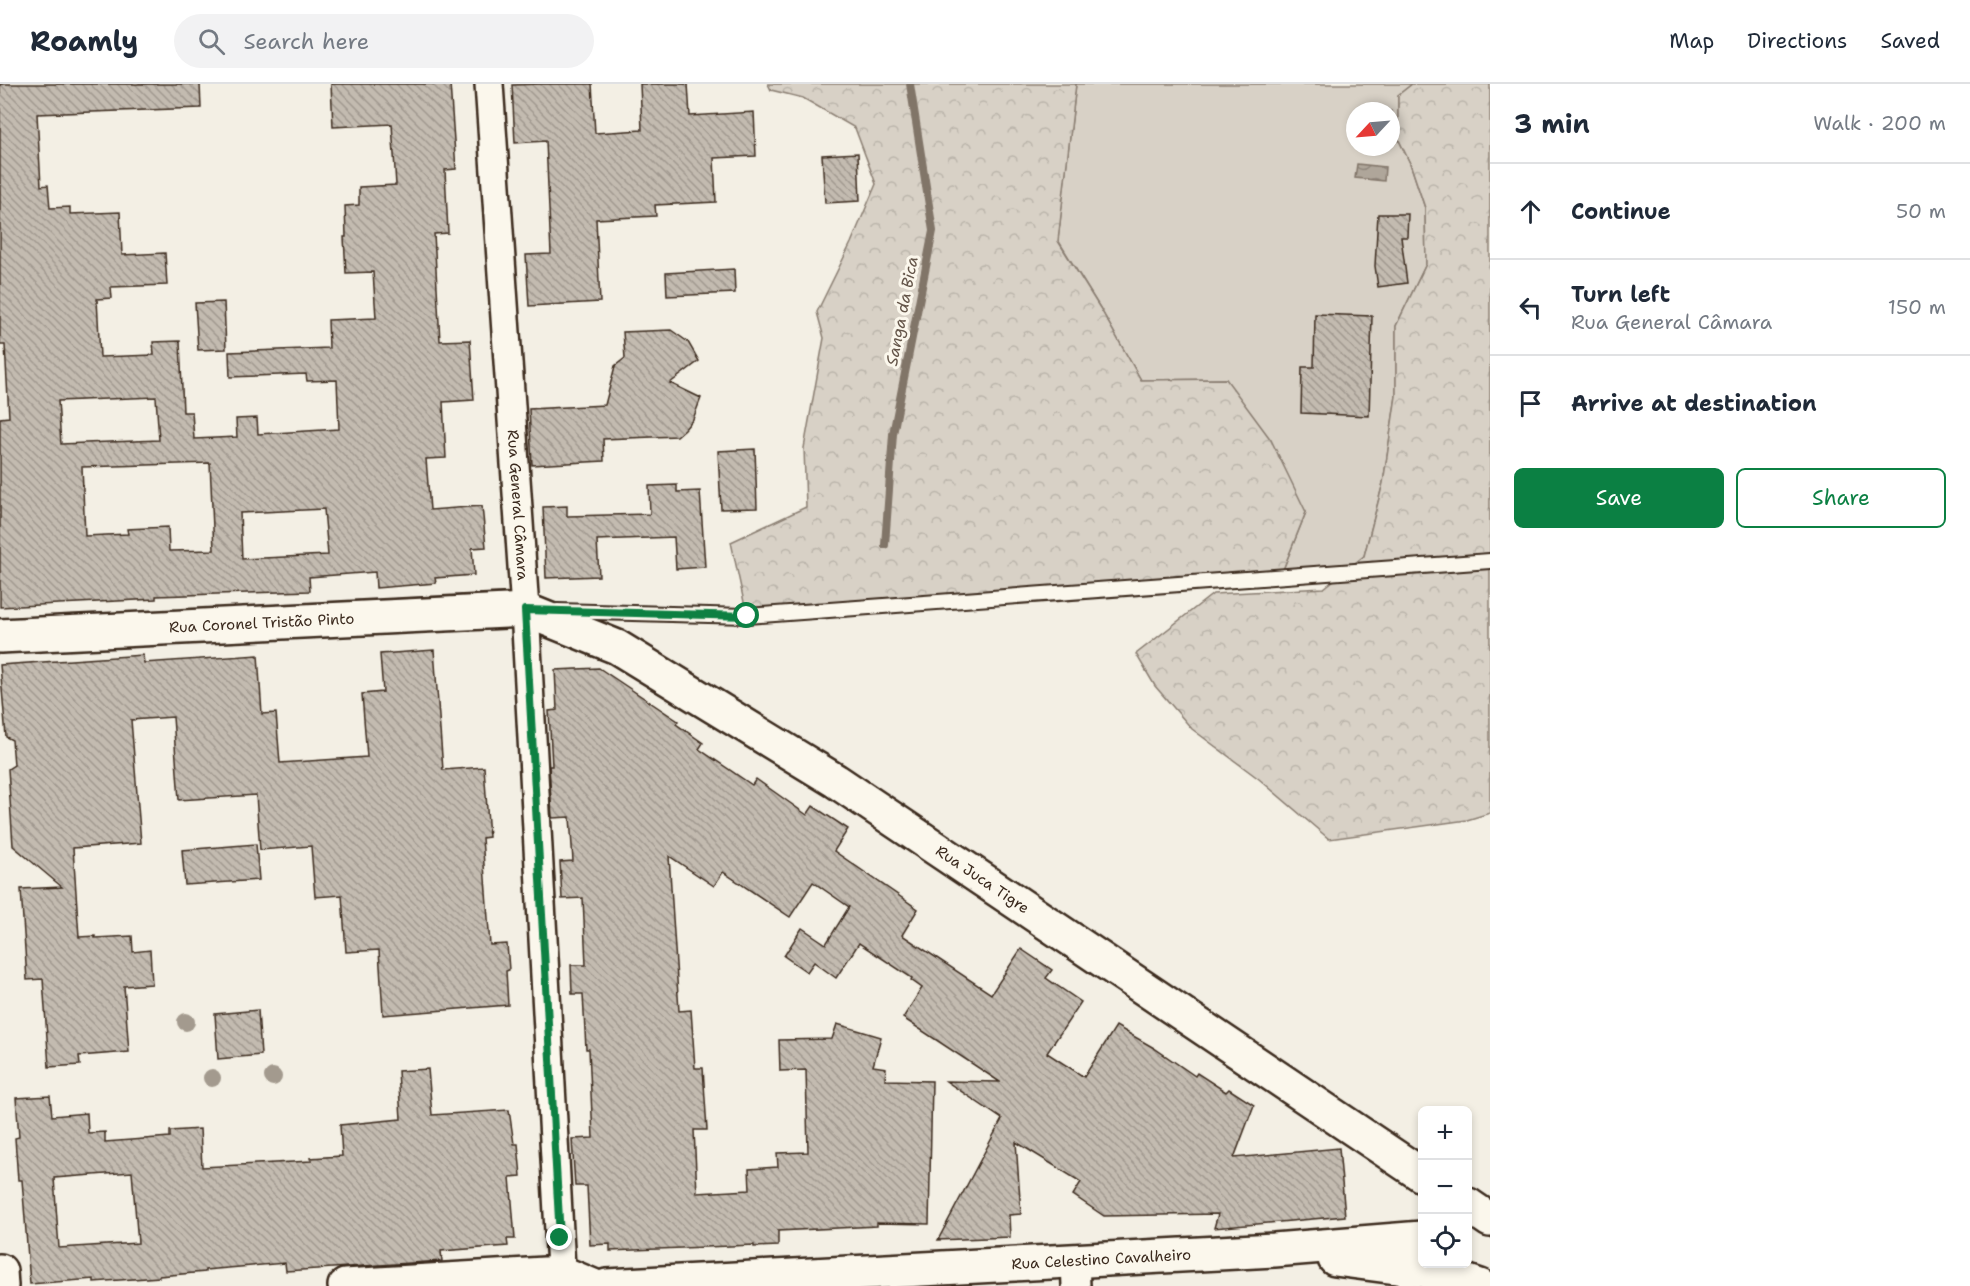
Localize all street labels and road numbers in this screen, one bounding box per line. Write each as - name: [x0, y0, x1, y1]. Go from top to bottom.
- street label: Rua General Câmara: [503, 429, 533, 582]
- street label: Rua Coronel Tristão Pinto: [169, 608, 355, 638]
- street label: Rua Juca Tigre: [932, 841, 1033, 918]
- street label: Rua Celestino Cavalheiro: [1011, 1244, 1192, 1274]

